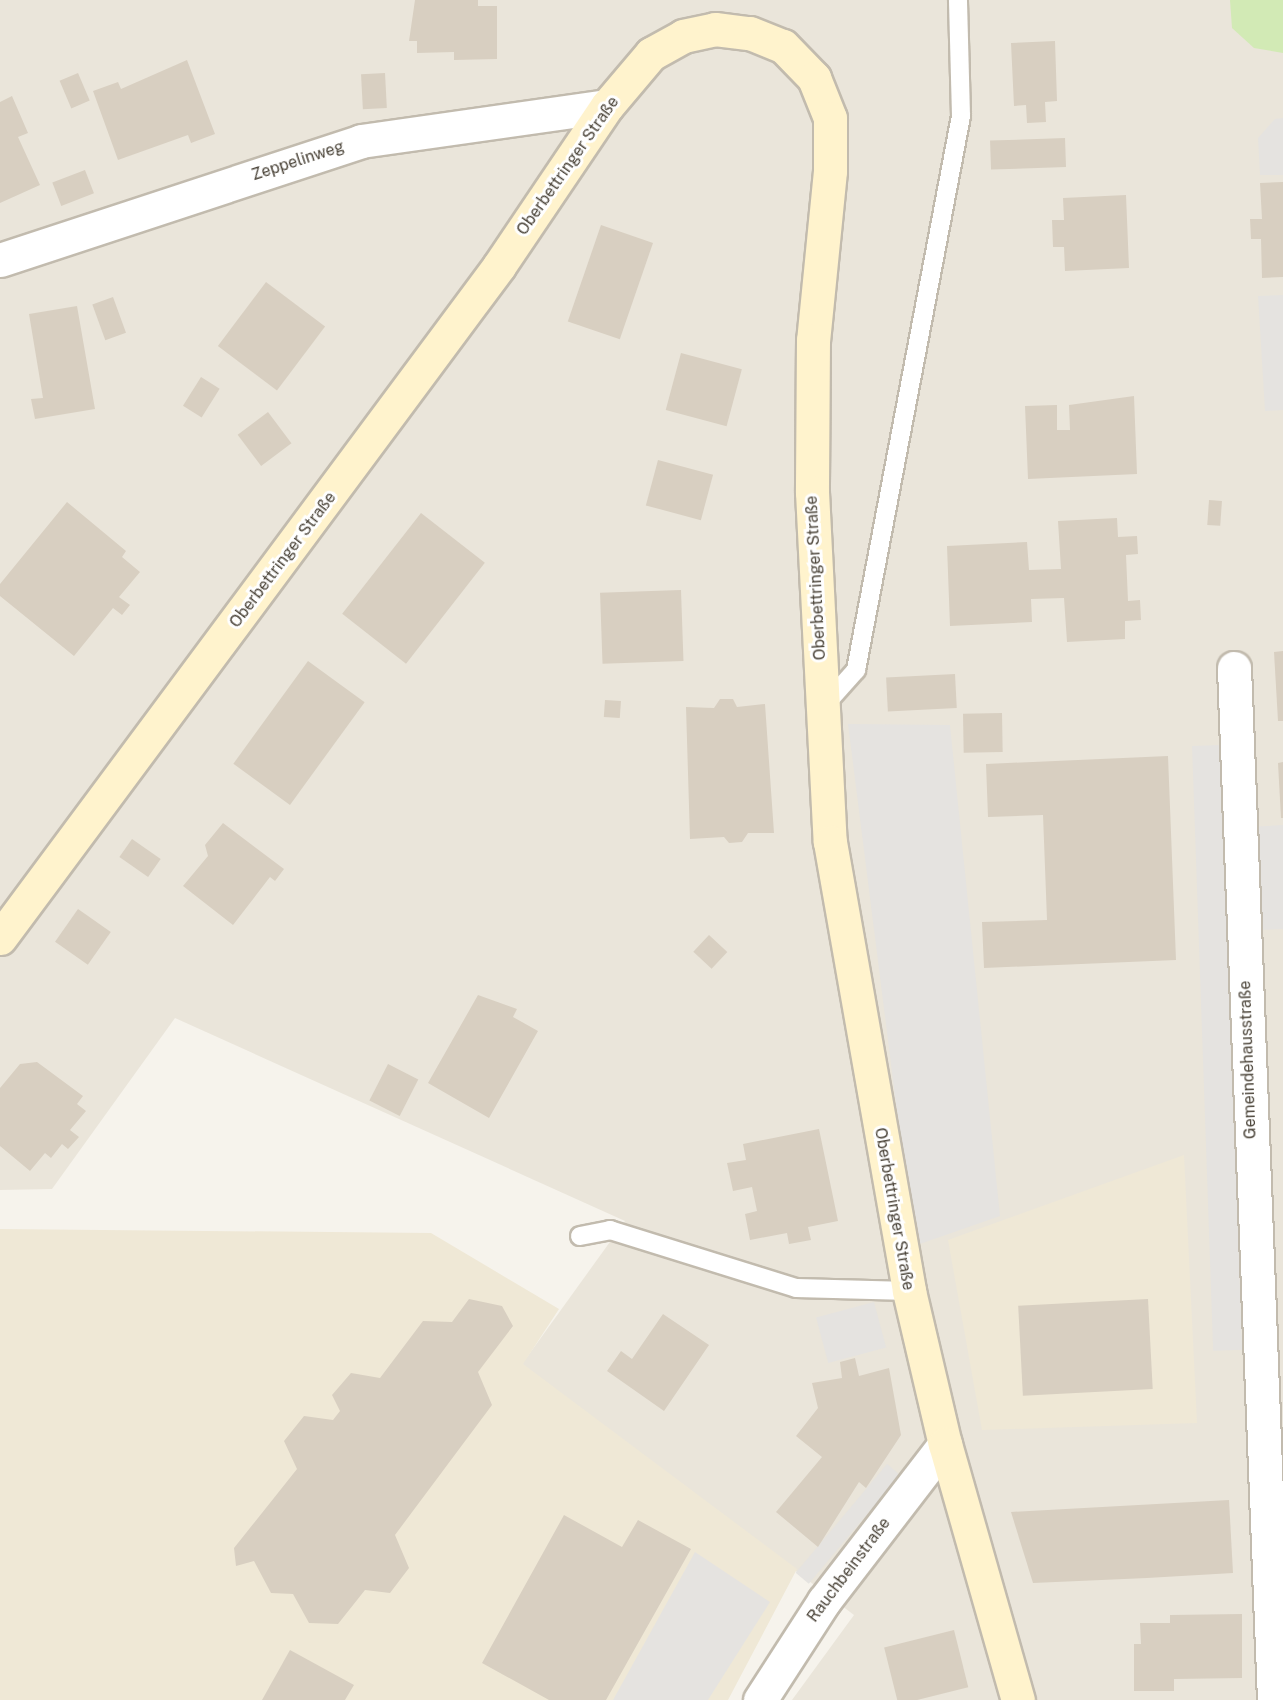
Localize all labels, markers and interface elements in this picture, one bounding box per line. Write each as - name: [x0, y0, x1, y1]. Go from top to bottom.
- street label: Oberbettringer Straße: [513, 93, 623, 239]
- street label: Zeppelinweg: [249, 137, 347, 185]
- street label: Oberbettringer Straße: [226, 488, 340, 632]
- street label: Oberbettringer Straße: [802, 495, 830, 661]
- street label: Gemeindehausstraße: [1236, 980, 1260, 1140]
- street label: Oberbettringer Straße: [870, 1126, 918, 1292]
- street label: Rauchbeinstraße: [803, 1514, 895, 1626]

